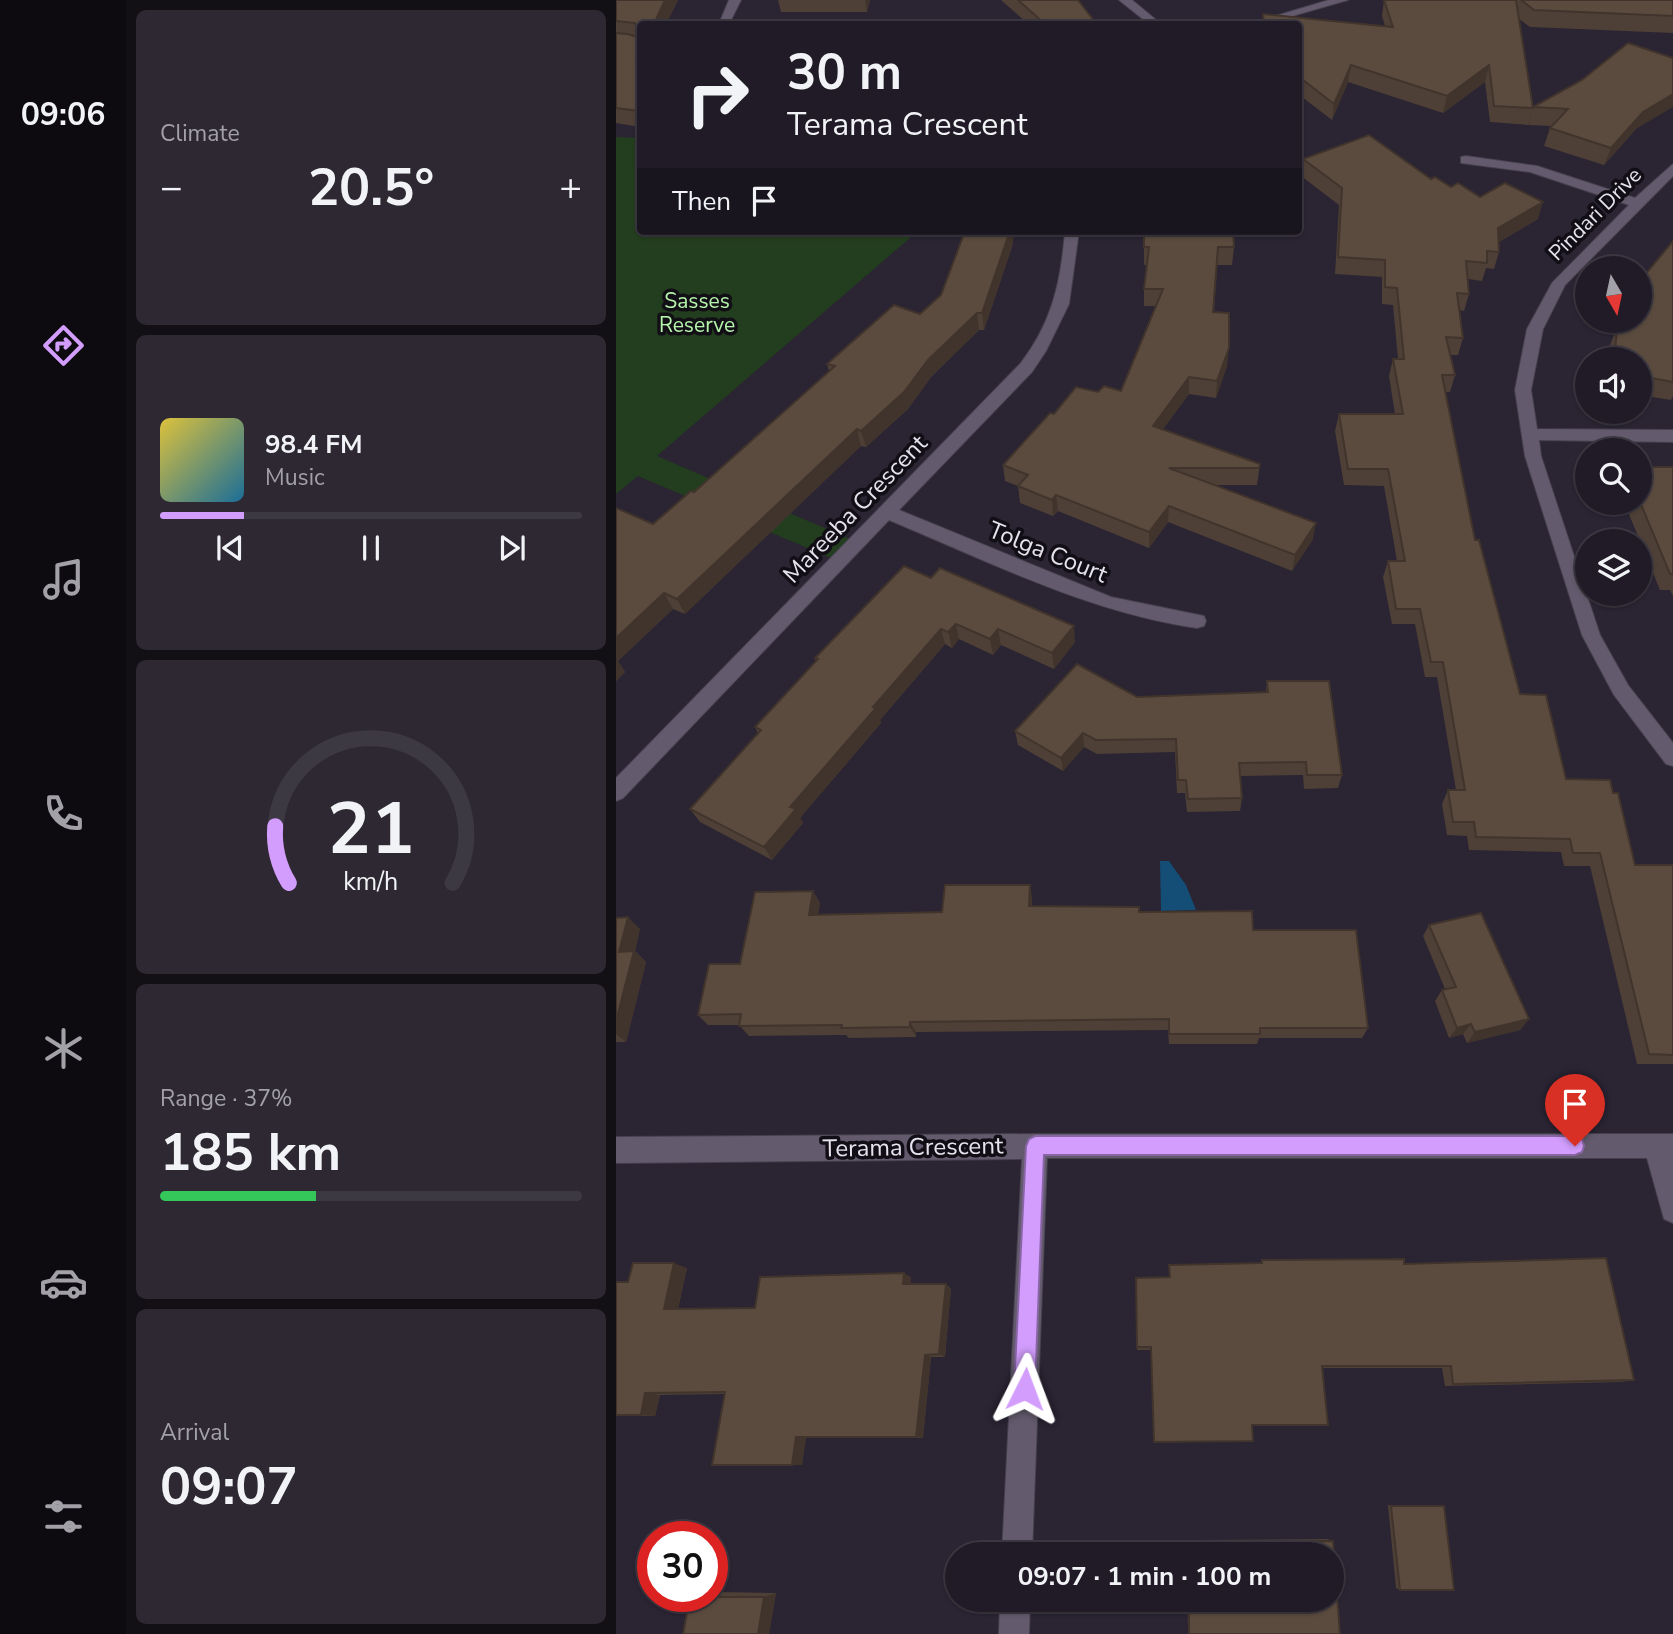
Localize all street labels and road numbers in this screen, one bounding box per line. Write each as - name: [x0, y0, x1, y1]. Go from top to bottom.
- street label: Pindari Drive: [1542, 161, 1648, 267]
- street label: Mareeba Crescent: [776, 427, 935, 590]
- street label: Tolga Court: [984, 514, 1113, 591]
- street label: Terama Crescent: [822, 1129, 1004, 1165]

